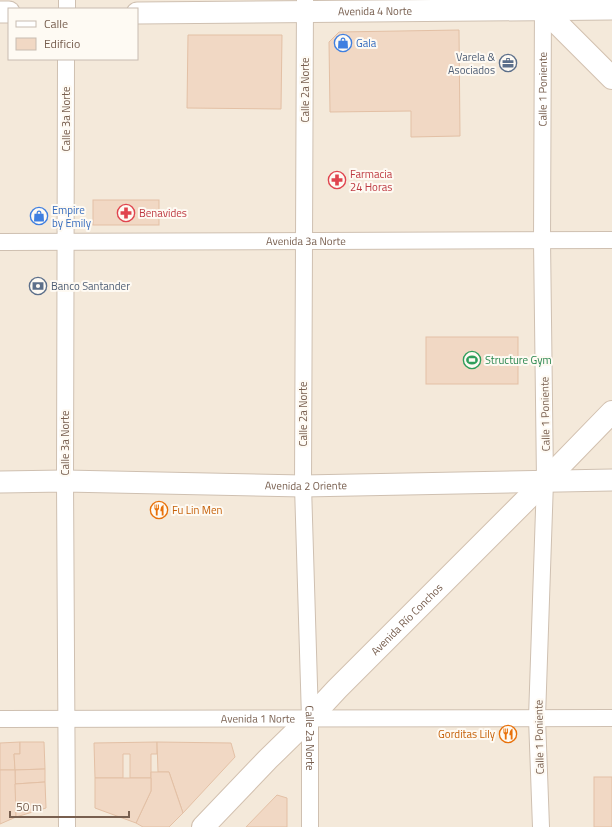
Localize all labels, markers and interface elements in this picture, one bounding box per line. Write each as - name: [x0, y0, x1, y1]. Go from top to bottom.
- street label: Avenida 4 Norte: [338, 3, 413, 19]
- legend: [8, 8, 138, 60]
- text: Calle: [44, 14, 68, 33]
- shop icon: Gala: [333, 33, 353, 53]
- text: Edificio: [44, 34, 80, 53]
- place label: Gala: [356, 35, 377, 51]
- place label: Varela & Asociados: [448, 49, 495, 78]
- street label: Calle 1 Poniente: [534, 51, 551, 127]
- office icon: Varela & Asociados: [498, 53, 518, 73]
- street label: Calle 2a Norte: [297, 57, 313, 123]
- street label: Calle 3a Norte: [58, 86, 74, 152]
- place label: Farmacia 24 Horas: [350, 166, 393, 195]
- pharmacy icon: Farmacia 24 Horas: [327, 170, 347, 190]
- place label: Empire by Emily: [52, 202, 92, 231]
- pharmacy icon: Benavides: [116, 203, 136, 223]
- place label: Benavides: [139, 205, 187, 221]
- shop icon: Empire by Emily: [29, 206, 49, 226]
- street label: Avenida 3a Norte: [266, 233, 346, 249]
- bank icon: Banco Santander: [28, 276, 48, 296]
- place label: Banco Santander: [51, 278, 130, 294]
- sports icon: Structure Gym: [462, 350, 482, 370]
- place label: Structure Gym: [485, 352, 552, 368]
- street label: Calle 1 Poniente: [536, 376, 554, 451]
- street label: Calle 2a Norte: [295, 381, 311, 447]
- street label: Calle 3a Norte: [57, 410, 73, 476]
- street label: Avenida 2 Oriente: [265, 477, 348, 494]
- restaurant icon: Fu Lin Men: [149, 500, 169, 520]
- place label: Fu Lin Men: [172, 502, 223, 518]
- street label: Avenida Río Conchos: [367, 580, 446, 659]
- street label: Calle 1 Poniente: [530, 699, 548, 774]
- street label: Calle 2a Norte: [302, 705, 318, 771]
- street label: Avenida 1 Norte: [221, 711, 296, 727]
- restaurant icon: Gorditas Lily: [498, 724, 518, 744]
- place label: Gorditas Lily: [438, 726, 496, 742]
- scale bar: [10, 793, 129, 819]
- text: 50 m: [16, 797, 42, 816]

